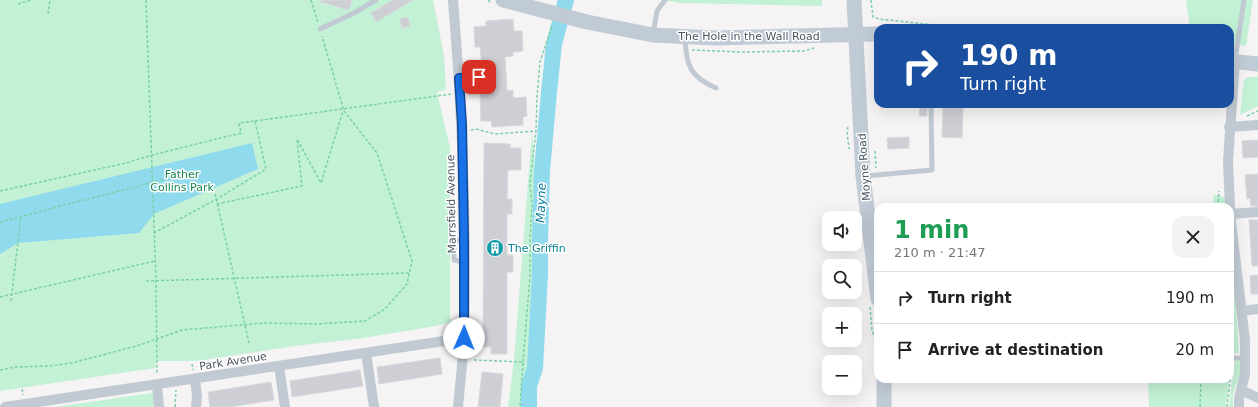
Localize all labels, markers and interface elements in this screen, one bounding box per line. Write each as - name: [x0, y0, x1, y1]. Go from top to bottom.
- street label: The Hole in the Wall Road: [677, 30, 820, 43]
- text: 190 m: [960, 39, 1057, 72]
- icon: right: [894, 40, 946, 92]
- pin: [462, 60, 496, 94]
- icon: arrive: [468, 66, 490, 88]
- text: Turn right: [960, 73, 1046, 94]
- street label: Moyne Road: [856, 133, 873, 201]
- street label: Marrsfield Avenue: [444, 154, 459, 254]
- park label: Father Collins Park: [150, 168, 214, 194]
- water label: Mayne: [533, 183, 549, 223]
- map controls: [822, 211, 862, 395]
- button: sound: [822, 211, 862, 251]
- text: 1 min: [894, 216, 969, 244]
- button: close: [1172, 216, 1214, 258]
- building icon: The Griffin: [485, 238, 505, 258]
- place label: The Griffin: [507, 242, 566, 255]
- text: 210 m · 21:47: [894, 245, 985, 260]
- button: search: [822, 259, 862, 299]
- icon: right: [894, 287, 916, 309]
- text: Turn right: [928, 289, 1012, 307]
- text: 190 m: [1166, 289, 1214, 307]
- button: +: [822, 307, 862, 347]
- position arrow: [443, 317, 485, 359]
- icon: arrive: [894, 339, 916, 361]
- text: Arrive at destination: [928, 341, 1103, 359]
- text: 20 m: [1176, 341, 1214, 359]
- street label: Park Avenue: [198, 350, 268, 373]
- button: −: [822, 355, 862, 395]

